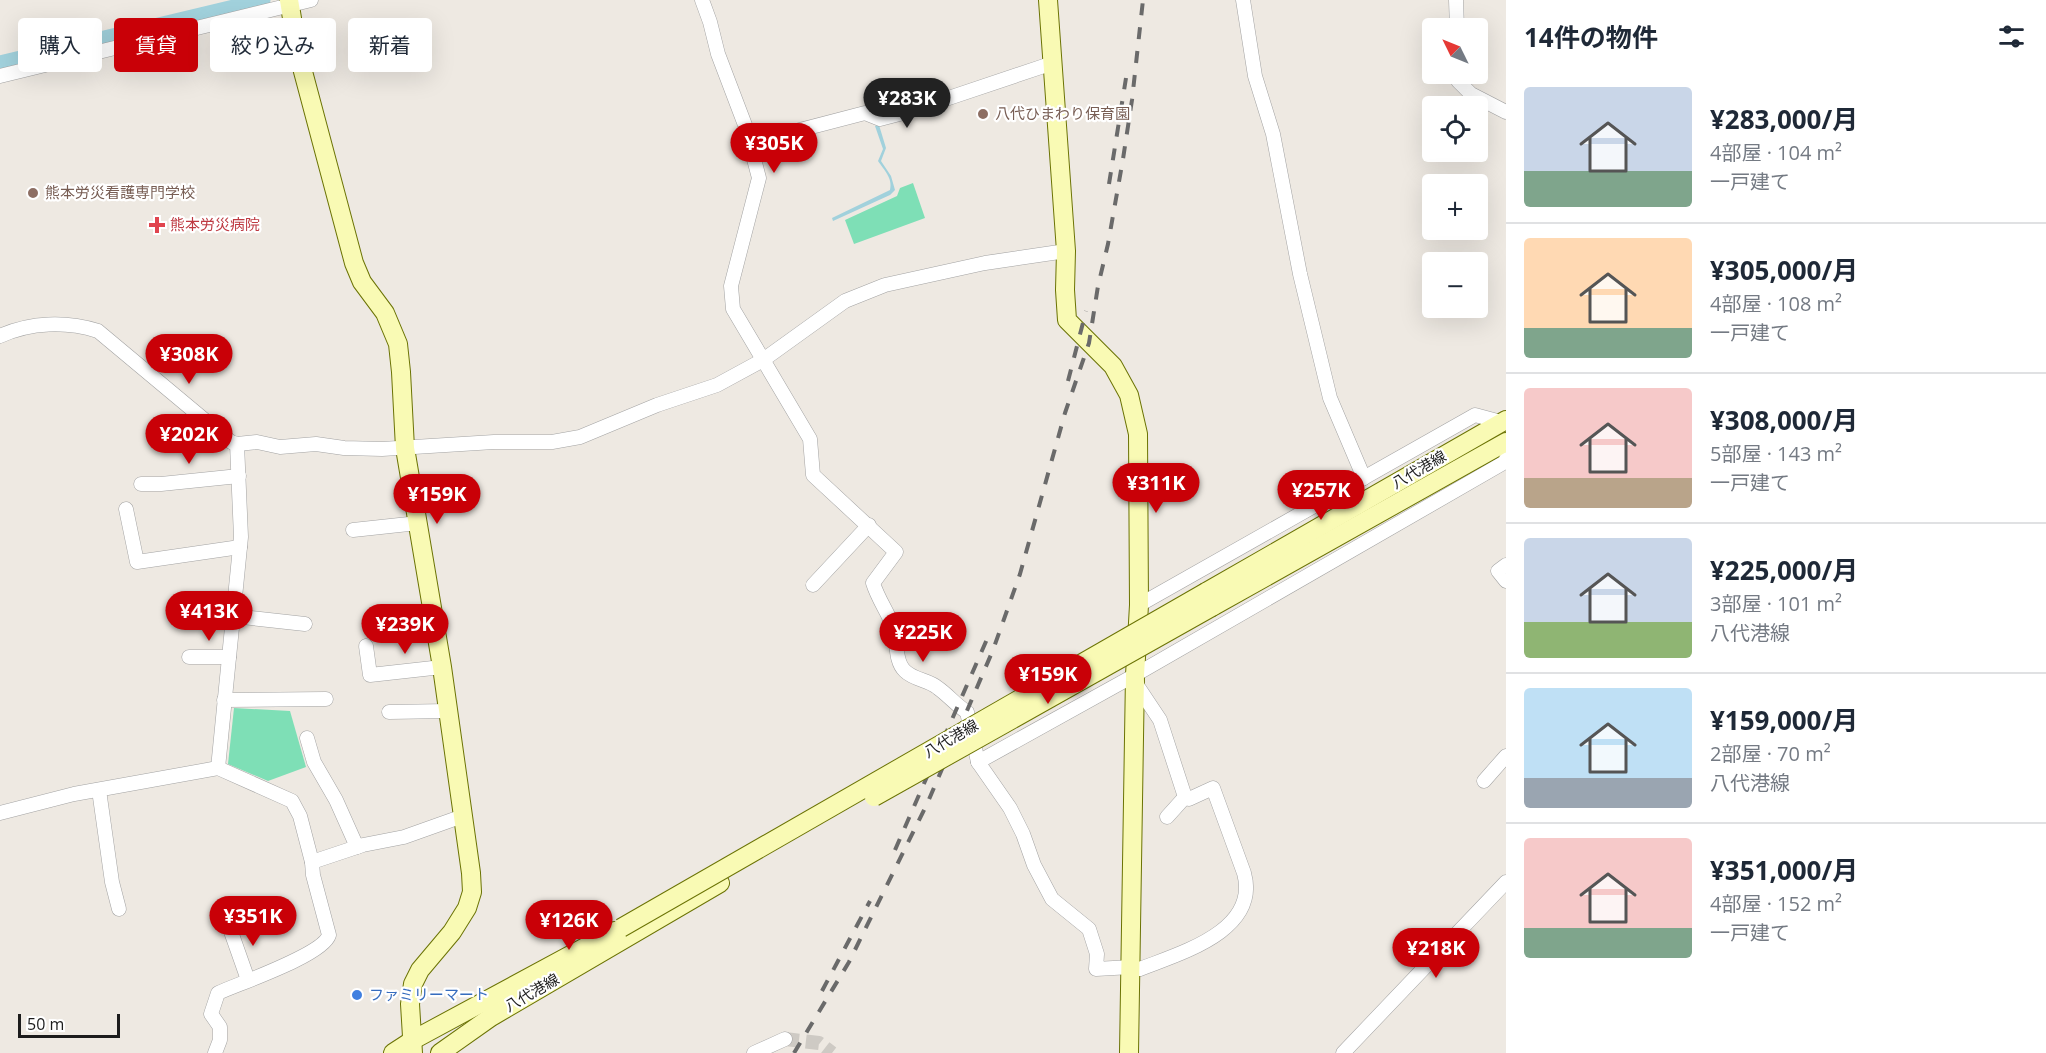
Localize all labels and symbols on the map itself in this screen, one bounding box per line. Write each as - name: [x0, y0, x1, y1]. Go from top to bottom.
- north arrow: [1422, 18, 1488, 84]
- pin: ¥283K: [865, 78, 949, 129]
- place label: 八代ひまわり保育園: [995, 103, 1130, 123]
- marker: 八代ひまわり保育園: [976, 107, 990, 121]
- pin: ¥305K: [732, 123, 816, 174]
- place label: 熊本労災看護専門学校: [45, 182, 195, 202]
- marker: 熊本労災看護専門学校: [26, 186, 40, 200]
- place label: 熊本労災病院: [170, 214, 260, 234]
- marker: 熊本労災病院: [148, 216, 166, 234]
- pin: ¥308K: [147, 334, 231, 385]
- pin: ¥202K: [147, 414, 231, 465]
- street label: 八代港線: [1388, 445, 1449, 493]
- pin: ¥311K: [1114, 463, 1198, 514]
- pin: ¥257K: [1279, 470, 1363, 521]
- pin: ¥159K: [395, 474, 479, 525]
- pin: ¥413K: [167, 591, 251, 642]
- pin: ¥239K: [363, 604, 447, 655]
- pin: ¥225K: [881, 612, 965, 663]
- pin: ¥159K: [1006, 654, 1090, 705]
- street label: 八代港線: [920, 714, 981, 762]
- pin: ¥351K: [211, 896, 295, 947]
- pin: ¥126K: [527, 900, 611, 951]
- pin: ¥218K: [1394, 928, 1478, 979]
- street label: 八代港線: [501, 968, 562, 1016]
- place label: ファミリーマート: [369, 984, 489, 1004]
- marker: ファミリーマート: [350, 988, 364, 1002]
- scale bar: [18, 1011, 120, 1038]

